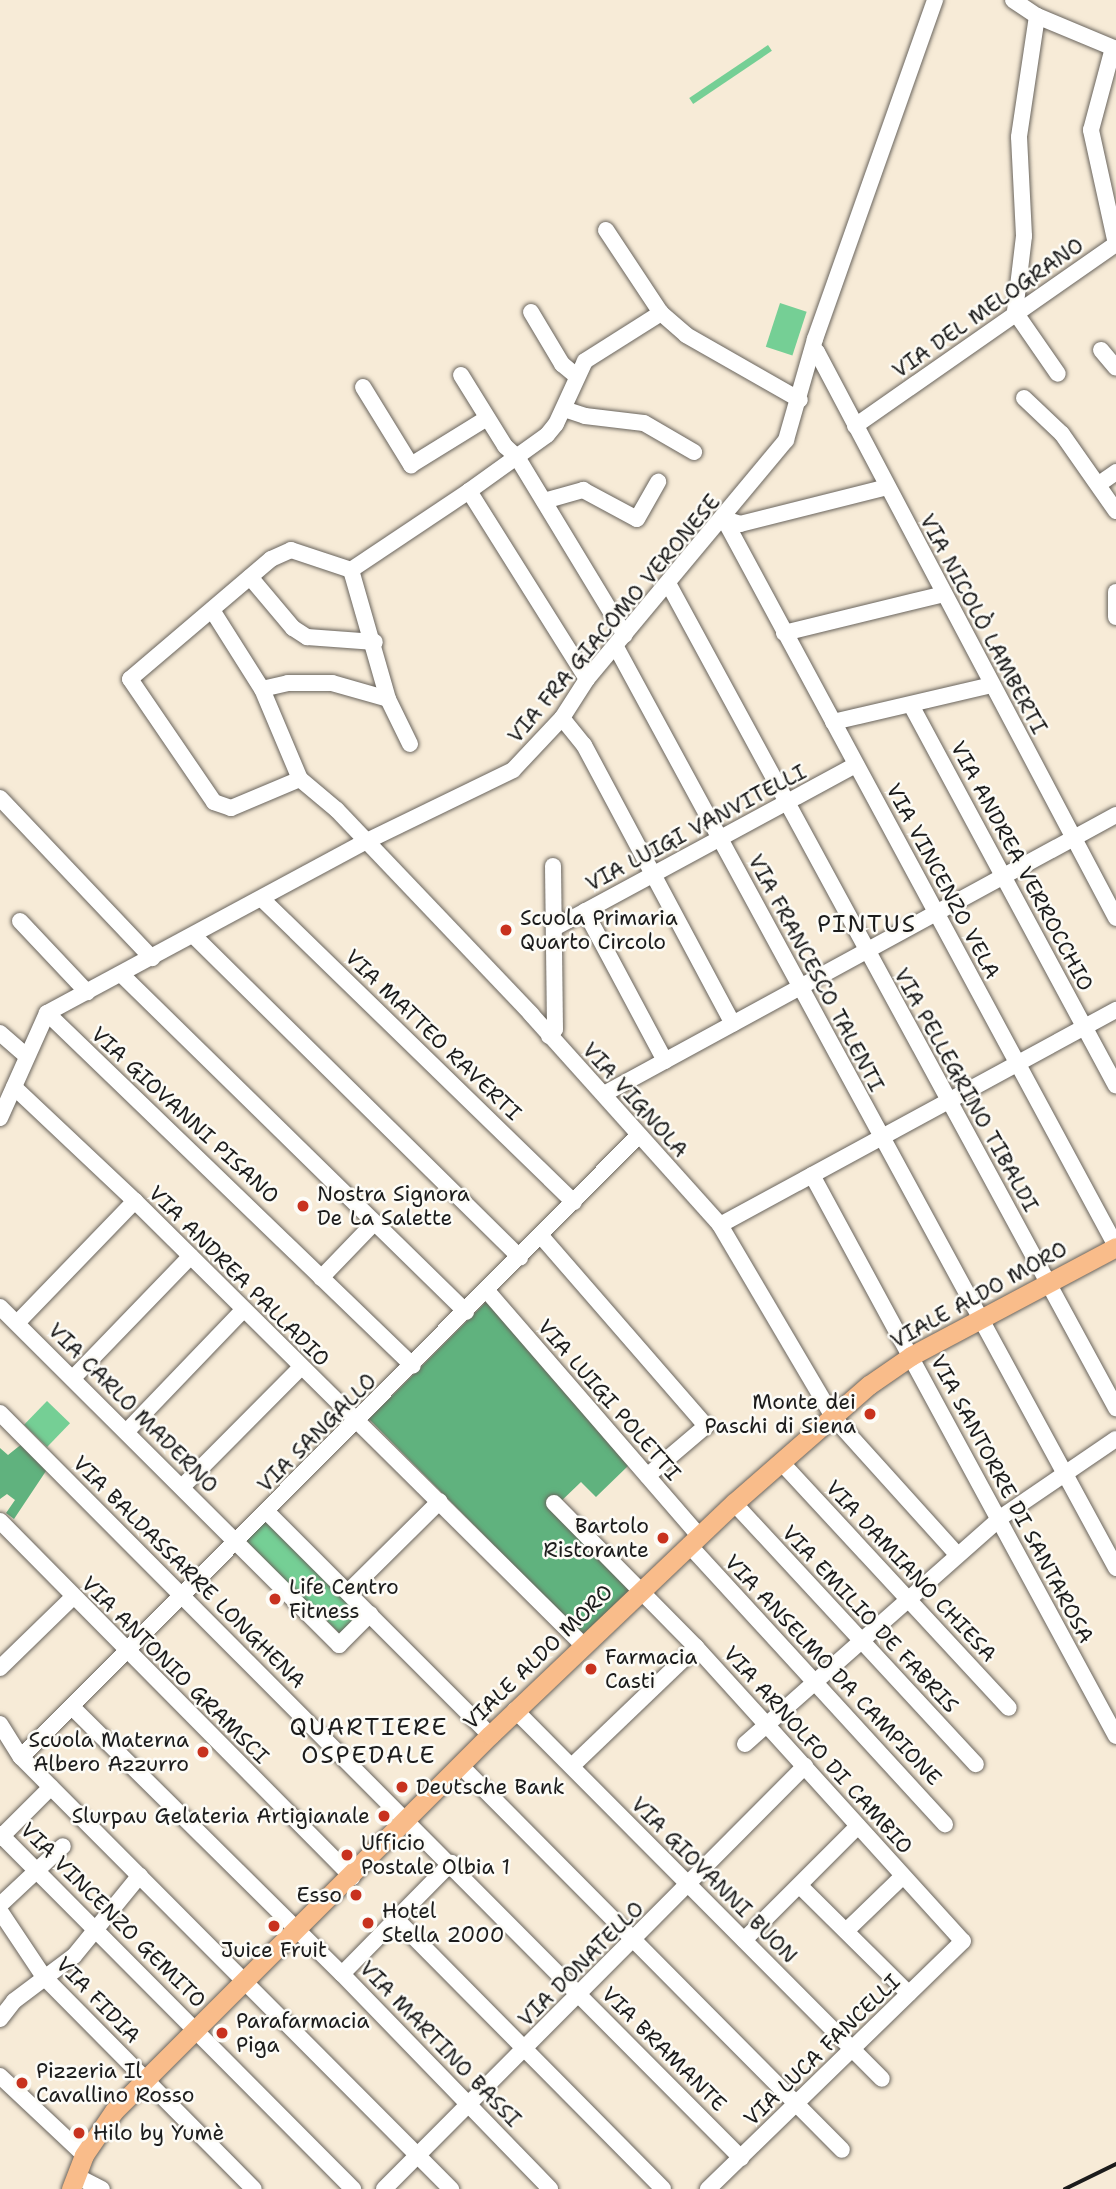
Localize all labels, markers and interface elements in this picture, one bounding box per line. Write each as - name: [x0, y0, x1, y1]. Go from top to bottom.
- street label: VIA DEL MELOGRANO: [888, 232, 1088, 384]
- street label: VIA FRA GIACOMO VERONESE: [503, 490, 725, 748]
- street label: VIA NICOLÒ LAMBERTI: [914, 510, 1052, 738]
- street label: VIA ANDREA VERROCCHIO: [945, 737, 1099, 995]
- street label: VIA LUIGI VANVITELLI: [582, 759, 810, 897]
- street label: VIA VINCENZO VELA: [881, 779, 1005, 983]
- street label: VIA FRANCESCO TALENTI: [743, 850, 889, 1096]
- place label: Scuola Primaria Quarto Circolo: [520, 905, 678, 955]
- district label: PINTUS: [818, 911, 916, 939]
- marker: Scuola Primaria Quarto Circolo: [498, 922, 514, 938]
- street label: VIA MATTEO RAVERTI: [340, 944, 526, 1126]
- street label: VIA PELLEGRINO TIBALDI: [888, 964, 1044, 1216]
- street label: VIA GIOVANNI PISANO: [86, 1021, 284, 1209]
- street label: VIA VIGNOLA: [577, 1037, 693, 1163]
- street label: VIA ANDREA PALLADIO: [143, 1180, 335, 1372]
- place label: Nostra Signora De La Salette: [317, 1181, 470, 1231]
- marker: Nostra Signora De La Salette: [295, 1198, 311, 1214]
- street label: VIALE ALDO MORO: [886, 1236, 1072, 1354]
- street label: VIA LUIGI POLETTI: [532, 1314, 686, 1486]
- street label: VIA CARLO MADERNO: [43, 1318, 223, 1498]
- street label: VIA SANTORRE DI SANTAROSA: [925, 1351, 1099, 1647]
- street label: VIA SANGALLO: [252, 1368, 382, 1498]
- place label: Monte dei Paschi di Siena: [704, 1389, 856, 1439]
- marker: Monte dei Paschi di Siena: [862, 1406, 878, 1422]
- street label: VIA BALDASSARRE LONGHENA: [67, 1450, 311, 1694]
- street label: VIA DAMIANO CHIESA: [820, 1475, 1002, 1667]
- place label: Bartolo Ristorante: [543, 1513, 649, 1563]
- street label: VIA EMILIO DE FABRIS: [777, 1520, 963, 1718]
- marker: Bartolo Ristorante: [655, 1530, 671, 1546]
- street label: VIA ANSELMO DA CAMPIONE: [719, 1549, 947, 1791]
- street label: VIA ANTONIO GRAMSCI: [76, 1571, 274, 1769]
- place label: Life Centro Fitness: [289, 1574, 399, 1624]
- street label: VIALE ALDO MORO: [458, 1579, 618, 1735]
- marker: Life Centro Fitness: [267, 1591, 283, 1607]
- street label: VIA ARNOLFO DI CAMBIO: [718, 1641, 918, 1859]
- place label: Farmacia Casti: [605, 1644, 697, 1694]
- marker: Farmacia Casti: [583, 1661, 599, 1677]
- district label: QUARTIERE OSPEDALE: [291, 1714, 447, 1770]
- place label: Scuola Materna Albero Azzurro: [29, 1727, 189, 1777]
- marker: Scuola Materna Albero Azzurro: [195, 1744, 211, 1760]
- place label: Deutsche Bank: [416, 1774, 565, 1800]
- marker: Deutsche Bank: [394, 1779, 410, 1795]
- street label: VIA GIOVANNI BUON: [626, 1792, 802, 1968]
- place label: Slurpau Gelateria Artigianale: [72, 1803, 370, 1829]
- marker: Slurpau Gelateria Artigianale: [376, 1808, 392, 1824]
- street label: VIA VINCENZO GEMITO: [15, 1817, 211, 2013]
- place label: Ufficio Postale Olbia 1: [361, 1830, 510, 1880]
- marker: Ufficio Postale Olbia 1: [339, 1847, 355, 1863]
- place label: Esso: [297, 1882, 342, 1908]
- marker: Esso: [348, 1887, 364, 1903]
- street label: VIA DONATELLO: [513, 1896, 649, 2032]
- place label: Hotel Stella 2000: [382, 1898, 504, 1948]
- marker: Hotel Stella 2000: [360, 1915, 376, 1931]
- marker: Juice Fruit: [266, 1918, 282, 1934]
- place label: Juice Fruit: [221, 1937, 327, 1963]
- street label: VIA FIDIA: [51, 1952, 145, 2048]
- street label: VIA MARTINO BASSI: [354, 1956, 526, 2132]
- street label: VIA LUCA FANCELLI: [739, 1969, 905, 2131]
- street label: VIA BRAMANTE: [596, 1981, 732, 2117]
- place label: Parafarmacia Piga: [236, 2008, 370, 2058]
- marker: Parafarmacia Piga: [214, 2025, 230, 2041]
- place label: Pizzeria Il Cavallino Rosso: [36, 2058, 194, 2108]
- marker: Pizzeria Il Cavallino Rosso: [14, 2075, 30, 2091]
- place label: Hilo by Yumè: [93, 2120, 224, 2146]
- marker: Hilo by Yumè: [71, 2125, 87, 2141]

